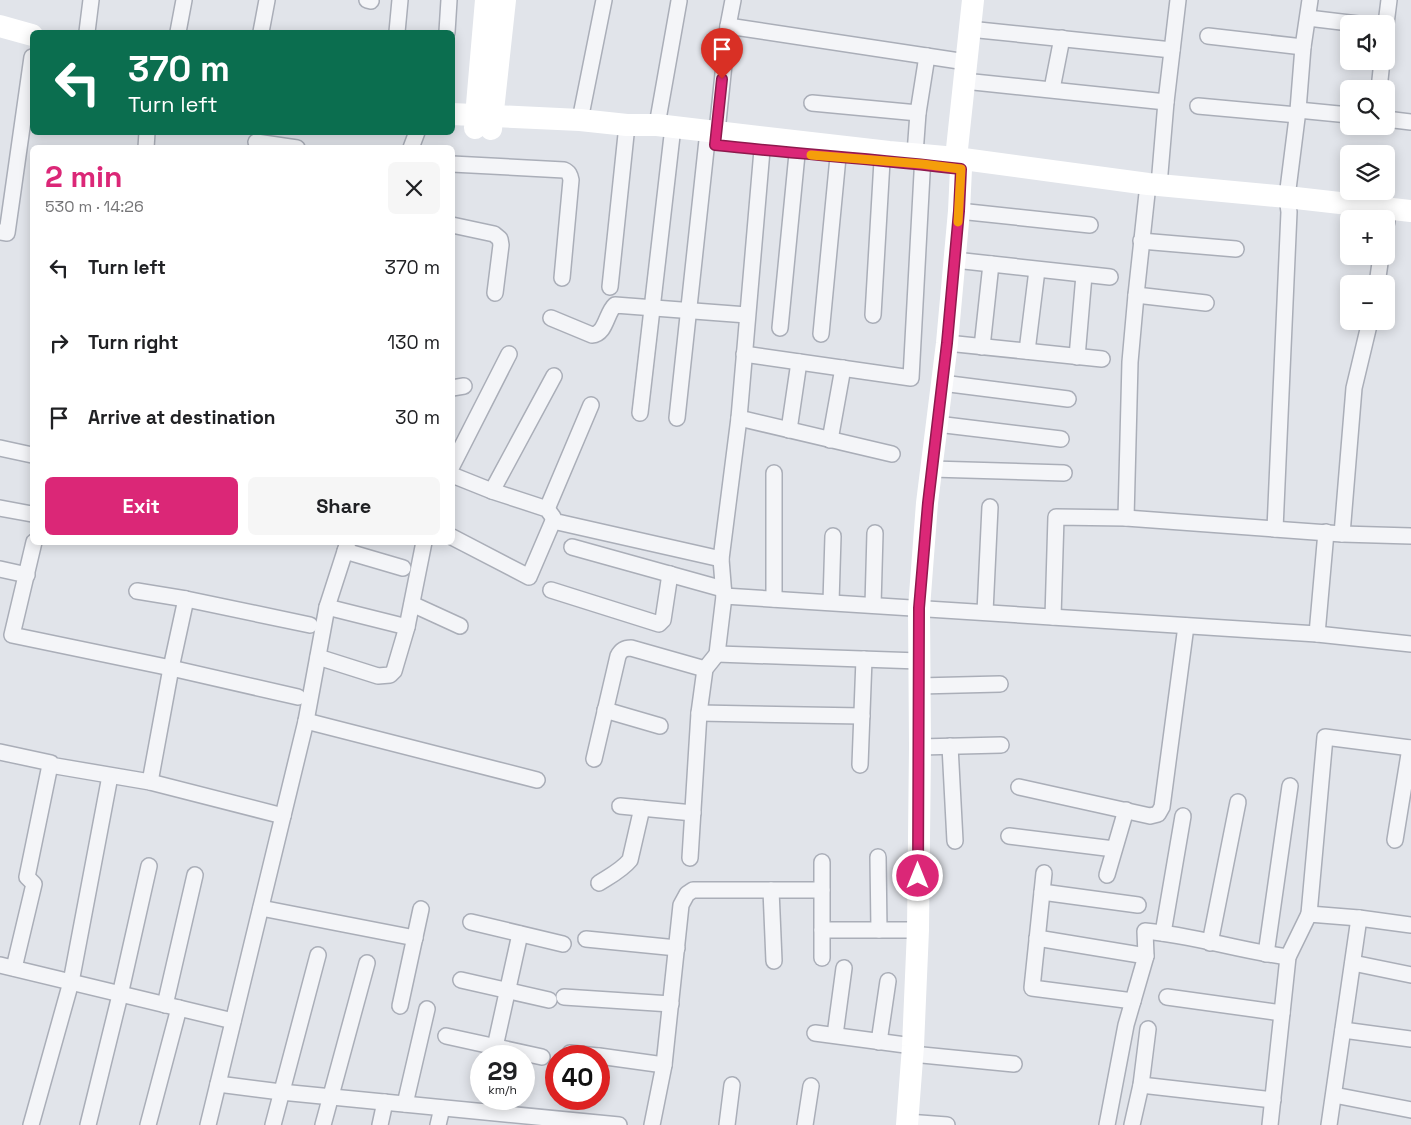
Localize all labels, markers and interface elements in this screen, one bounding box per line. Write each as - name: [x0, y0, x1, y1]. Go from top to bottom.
- map controls: [1340, 15, 1395, 330]
- button: sound: [1340, 15, 1395, 70]
- pin: [701, 28, 743, 79]
- icon: arrive: [708, 35, 736, 63]
- text: 370 m: [128, 47, 230, 91]
- icon: left: [45, 50, 110, 115]
- button: search: [1340, 80, 1395, 135]
- text: Turn left: [128, 90, 218, 118]
- button: layers: [1340, 145, 1395, 200]
- text: 2 min: [45, 157, 123, 196]
- button: close: [388, 162, 440, 214]
- text: 530 m · 14:26: [45, 196, 144, 217]
- button: +: [1340, 210, 1395, 265]
- icon: left: [45, 254, 73, 282]
- text: Turn left: [88, 255, 166, 280]
- text: 370 m: [385, 255, 440, 280]
- button: −: [1340, 275, 1395, 330]
- icon: right: [45, 329, 73, 357]
- text: Turn right: [88, 330, 178, 355]
- text: 130 m: [387, 330, 440, 355]
- icon: arrive: [45, 404, 73, 432]
- text: Arrive at destination: [88, 405, 276, 430]
- text: 30 m: [395, 405, 440, 430]
- button: Exit: [45, 477, 238, 535]
- button: Share: [248, 477, 440, 535]
- position arrow: [891, 849, 943, 901]
- speed limit sign: 40: [545, 1045, 610, 1110]
- text: 29: [487, 1055, 518, 1087]
- text: km/h: [488, 1082, 517, 1098]

